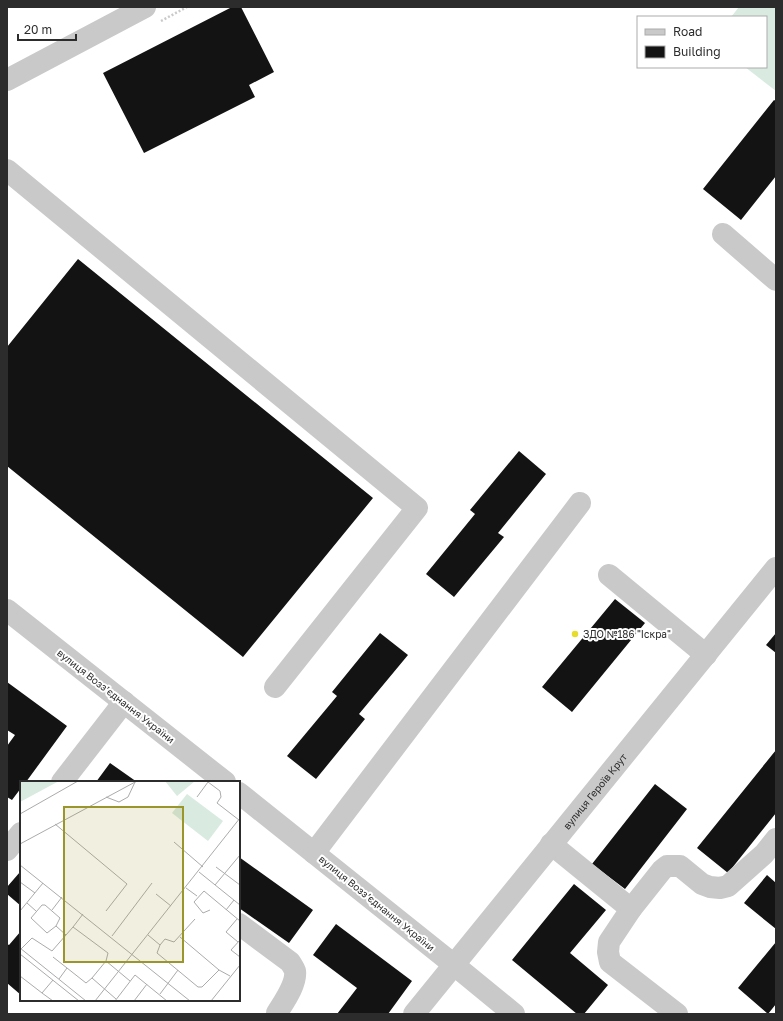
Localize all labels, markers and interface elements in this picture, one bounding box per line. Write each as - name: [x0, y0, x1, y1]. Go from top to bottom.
- scale bar: [18, 16, 76, 42]
- legend: [637, 16, 767, 68]
- text: 20 m: [24, 22, 52, 37]
- text: Road: [673, 24, 702, 39]
- text: Building: [673, 44, 721, 59]
- place label: ЗДО №186 "Іскра": [583, 628, 671, 640]
- marker: ЗДО №186 "Іскра": [570, 629, 580, 639]
- street label: вулиця Воззʼєднання України: [55, 646, 177, 746]
- street label: вулиця Героїв Крут: [560, 751, 629, 832]
- inset map: [20, 781, 240, 1001]
- street label: вулиця Воззʼєднання України: [317, 853, 437, 953]

